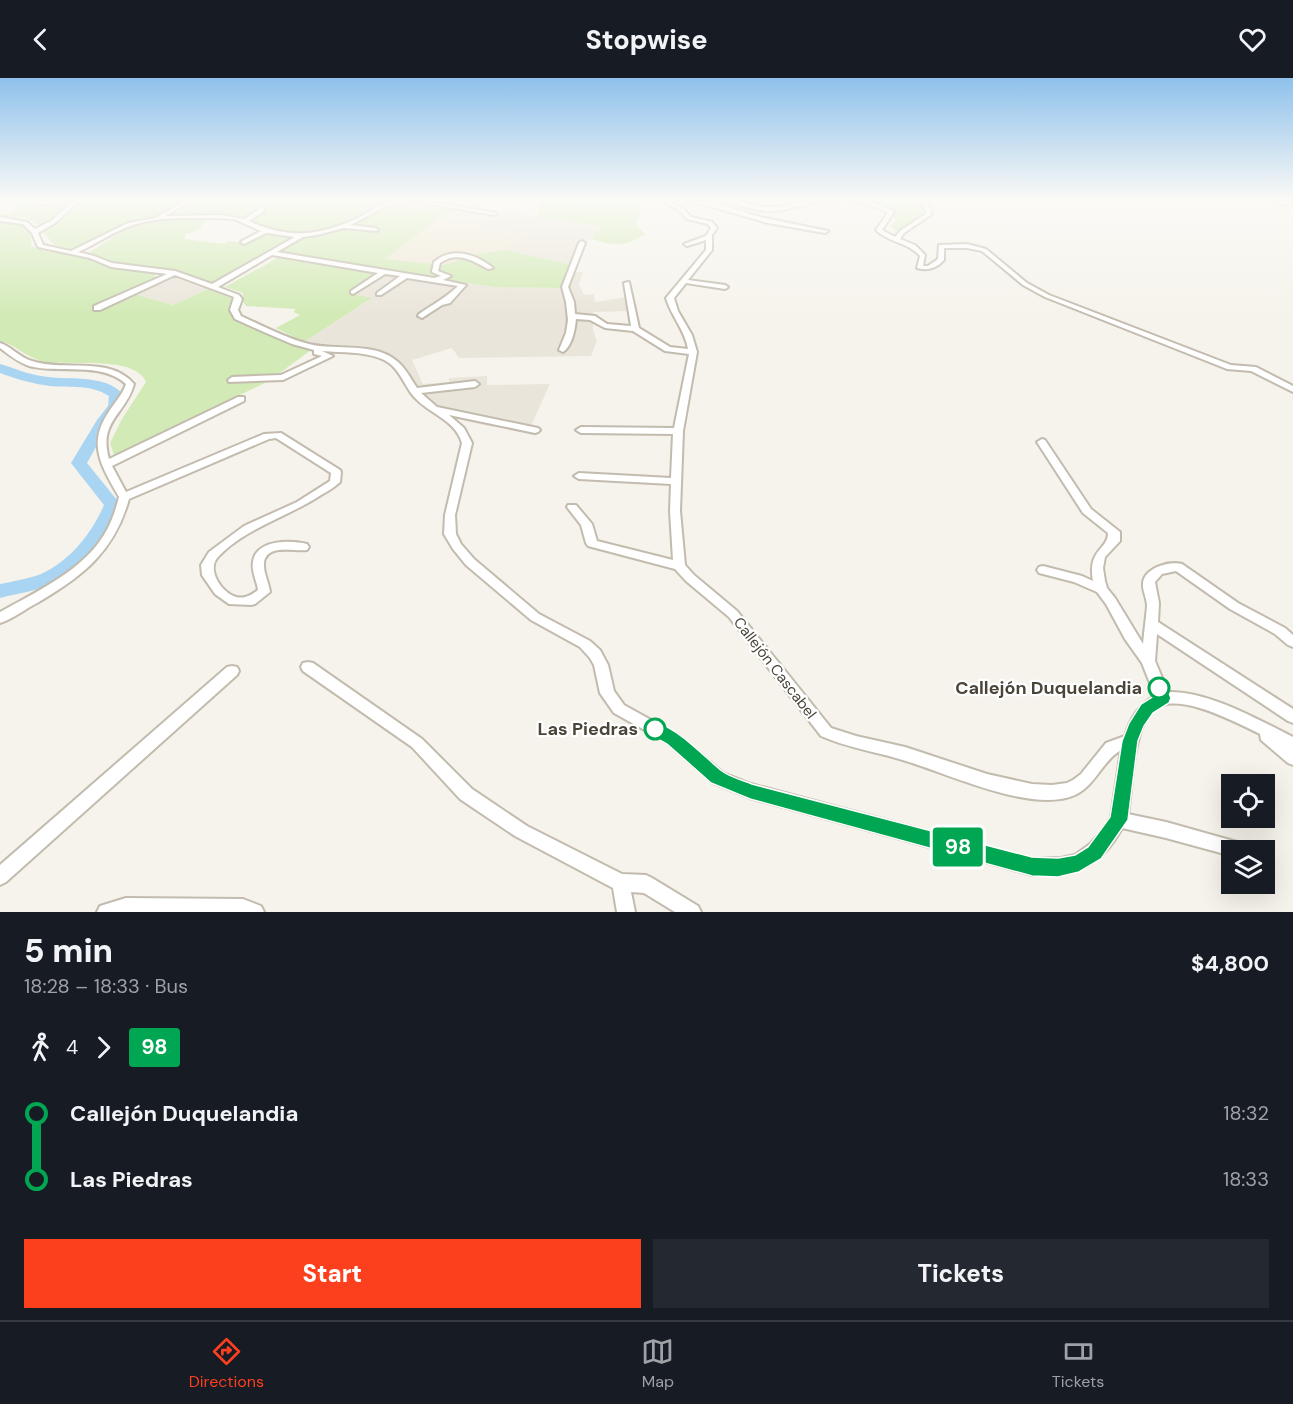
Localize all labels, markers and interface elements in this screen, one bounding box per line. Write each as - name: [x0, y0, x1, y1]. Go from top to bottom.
- text: Stopwise: [585, 22, 708, 57]
- icon: back: [24, 23, 57, 56]
- icon: heart: [1236, 23, 1269, 56]
- street label: Callejón Cascabel: [729, 613, 821, 723]
- place label: Callejón Duquelandia: [955, 676, 1142, 700]
- marker: Callejón Duquelandia: [1148, 677, 1170, 699]
- place label: Las Piedras: [538, 717, 638, 741]
- marker: Las Piedras: [644, 718, 666, 740]
- map controls: [1221, 774, 1275, 894]
- button: locate: [1221, 774, 1275, 828]
- line badge: 98: [931, 828, 985, 866]
- text: 98: [945, 833, 971, 861]
- button: layers: [1221, 840, 1275, 894]
- text: 5 min: [24, 929, 113, 972]
- text: $4,800: [1191, 949, 1269, 978]
- text: 18:28 – 18:33 · Bus: [24, 973, 188, 999]
- icon: walk: [24, 1031, 57, 1064]
- icon: forward: [87, 1031, 120, 1064]
- text: 98: [141, 1033, 168, 1061]
- text: 4: [66, 1034, 78, 1060]
- text: Callejón Duquelandia: [70, 1099, 298, 1128]
- text: 18:32: [1223, 1100, 1269, 1126]
- text: Las Piedras: [70, 1165, 193, 1194]
- text: 18:33: [1223, 1166, 1269, 1192]
- button: Start: [24, 1239, 641, 1308]
- button: Tickets: [653, 1239, 1269, 1308]
- tab: Directions: [189, 1335, 264, 1392]
- tab: Map: [641, 1335, 674, 1392]
- tab: Tickets: [1052, 1335, 1104, 1392]

